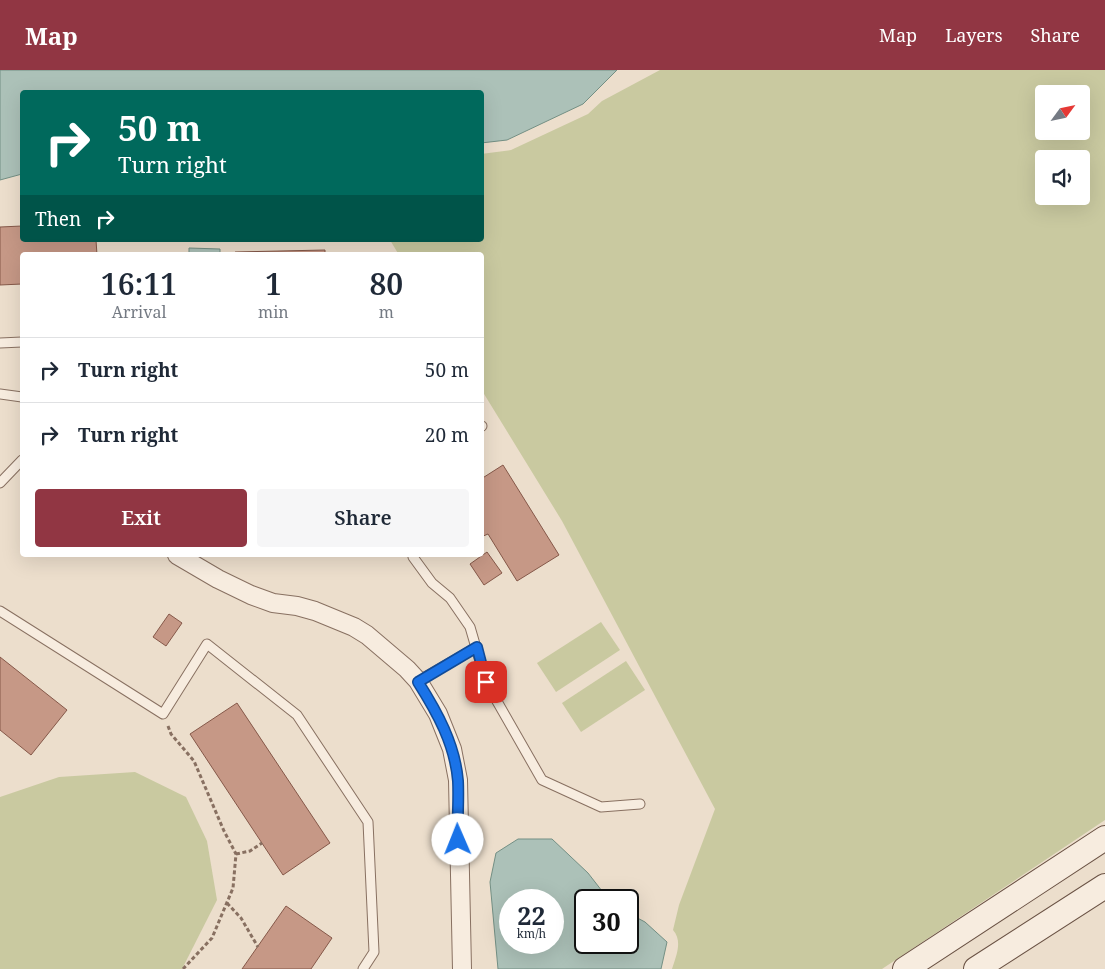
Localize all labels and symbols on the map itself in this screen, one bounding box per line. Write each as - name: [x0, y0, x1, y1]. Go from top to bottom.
- north arrow: [1035, 85, 1090, 140]
- pin: [465, 661, 507, 703]
- position arrow: [431, 813, 483, 865]
- speed limit sign: 30: [574, 889, 639, 954]

